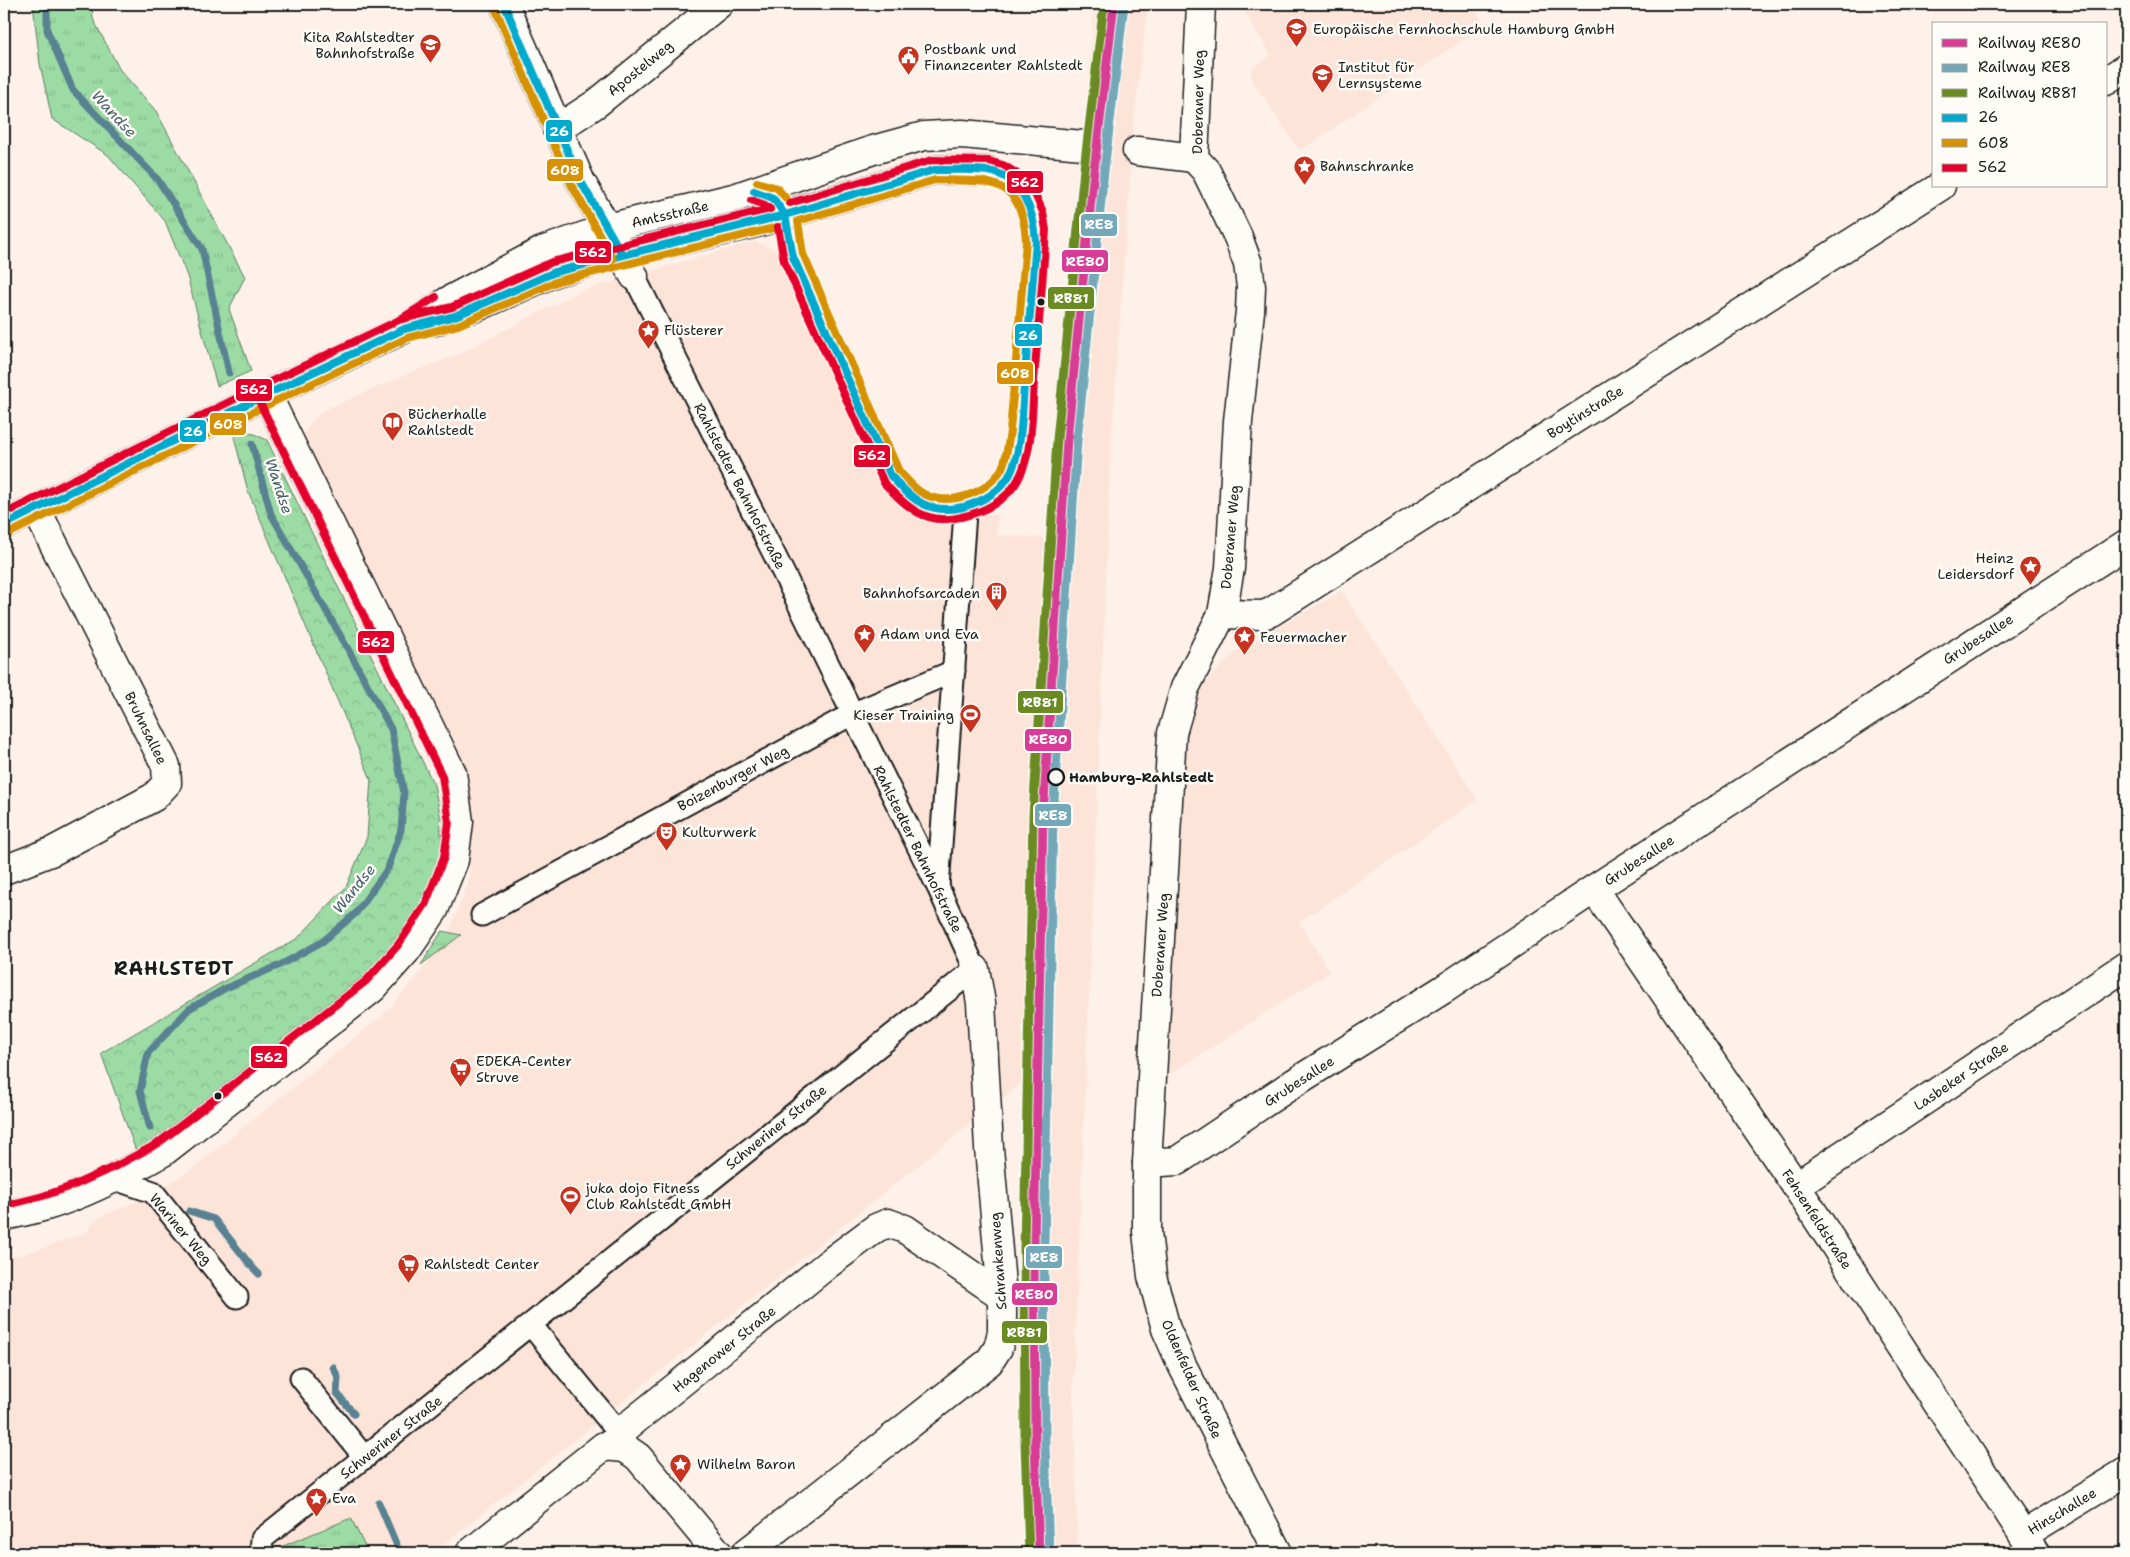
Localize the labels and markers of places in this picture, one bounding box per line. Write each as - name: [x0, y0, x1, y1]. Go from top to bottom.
- school or university icon: Europäische Fernhochschule Hamburg GmbH: [1285, 17, 1309, 48]
- place label: Europäische Fernhochschule Hamburg GmbH: [1313, 20, 1615, 38]
- place label: Kita Rahlstedter Bahnhofstraße: [303, 28, 415, 62]
- school or university icon: Kita Rahlstedter Bahnhofstraße: [419, 33, 443, 64]
- place label: Postbank und Finanzcenter Rahlstedt: [924, 40, 1083, 74]
- public building icon: Postbank und Finanzcenter Rahlstedt: [896, 45, 920, 76]
- place label: Institut für Lernsysteme: [1338, 58, 1422, 92]
- school or university icon: Institut für Lernsysteme: [1310, 63, 1334, 94]
- place icon: Bahnschranke: [1292, 154, 1316, 185]
- place label: Bahnschranke: [1320, 157, 1414, 175]
- unlabelled marker: [1036, 297, 1046, 307]
- place icon: Flüsterer: [636, 318, 660, 349]
- place label: Flüsterer: [664, 321, 724, 339]
- place label: Bücherhalle Rahlstedt: [408, 405, 487, 439]
- library icon: Bücherhalle Rahlstedt: [380, 410, 404, 441]
- place label: Heinz Leidersdorf: [1938, 549, 2015, 583]
- place icon: Heinz Leidersdorf: [2018, 554, 2042, 585]
- building icon: Bahnhofsarcaden: [984, 581, 1008, 612]
- place label: Bahnhofsarcaden: [863, 584, 980, 602]
- place icon: Adam und Eva: [852, 622, 876, 653]
- place label: Adam und Eva: [880, 625, 979, 643]
- place icon: Feuermacher: [1232, 625, 1256, 656]
- place label: Feuermacher: [1260, 628, 1347, 646]
- sports icon: Kieser Training: [958, 703, 982, 734]
- place label: Kieser Training: [853, 706, 954, 724]
- marker: Hamburg-Rahlstedt: [1047, 768, 1065, 786]
- place label: Hamburg-Rahlstedt: [1069, 768, 1214, 786]
- theatre icon: Kulturwerk: [654, 820, 678, 851]
- place label: Kulturwerk: [682, 823, 757, 841]
- place label: EDEKA-Center Struve: [476, 1052, 572, 1086]
- supermarket icon: EDEKA-Center Struve: [448, 1057, 472, 1088]
- unlabelled marker: [213, 1091, 223, 1101]
- place label: juka dojo Fitness Club Rahlstedt GmbH: [585, 1179, 732, 1213]
- sports icon: juka dojo Fitness Club Rahlstedt GmbH: [558, 1184, 582, 1215]
- supermarket icon: Rahlstedt Center: [396, 1252, 420, 1283]
- place label: Rahlstedt Center: [424, 1255, 540, 1273]
- place icon: Wilhelm Baron: [669, 1452, 693, 1483]
- place label: Wilhelm Baron: [697, 1455, 796, 1473]
- place icon: Eva: [304, 1486, 328, 1517]
- place label: Eva: [332, 1489, 356, 1507]

